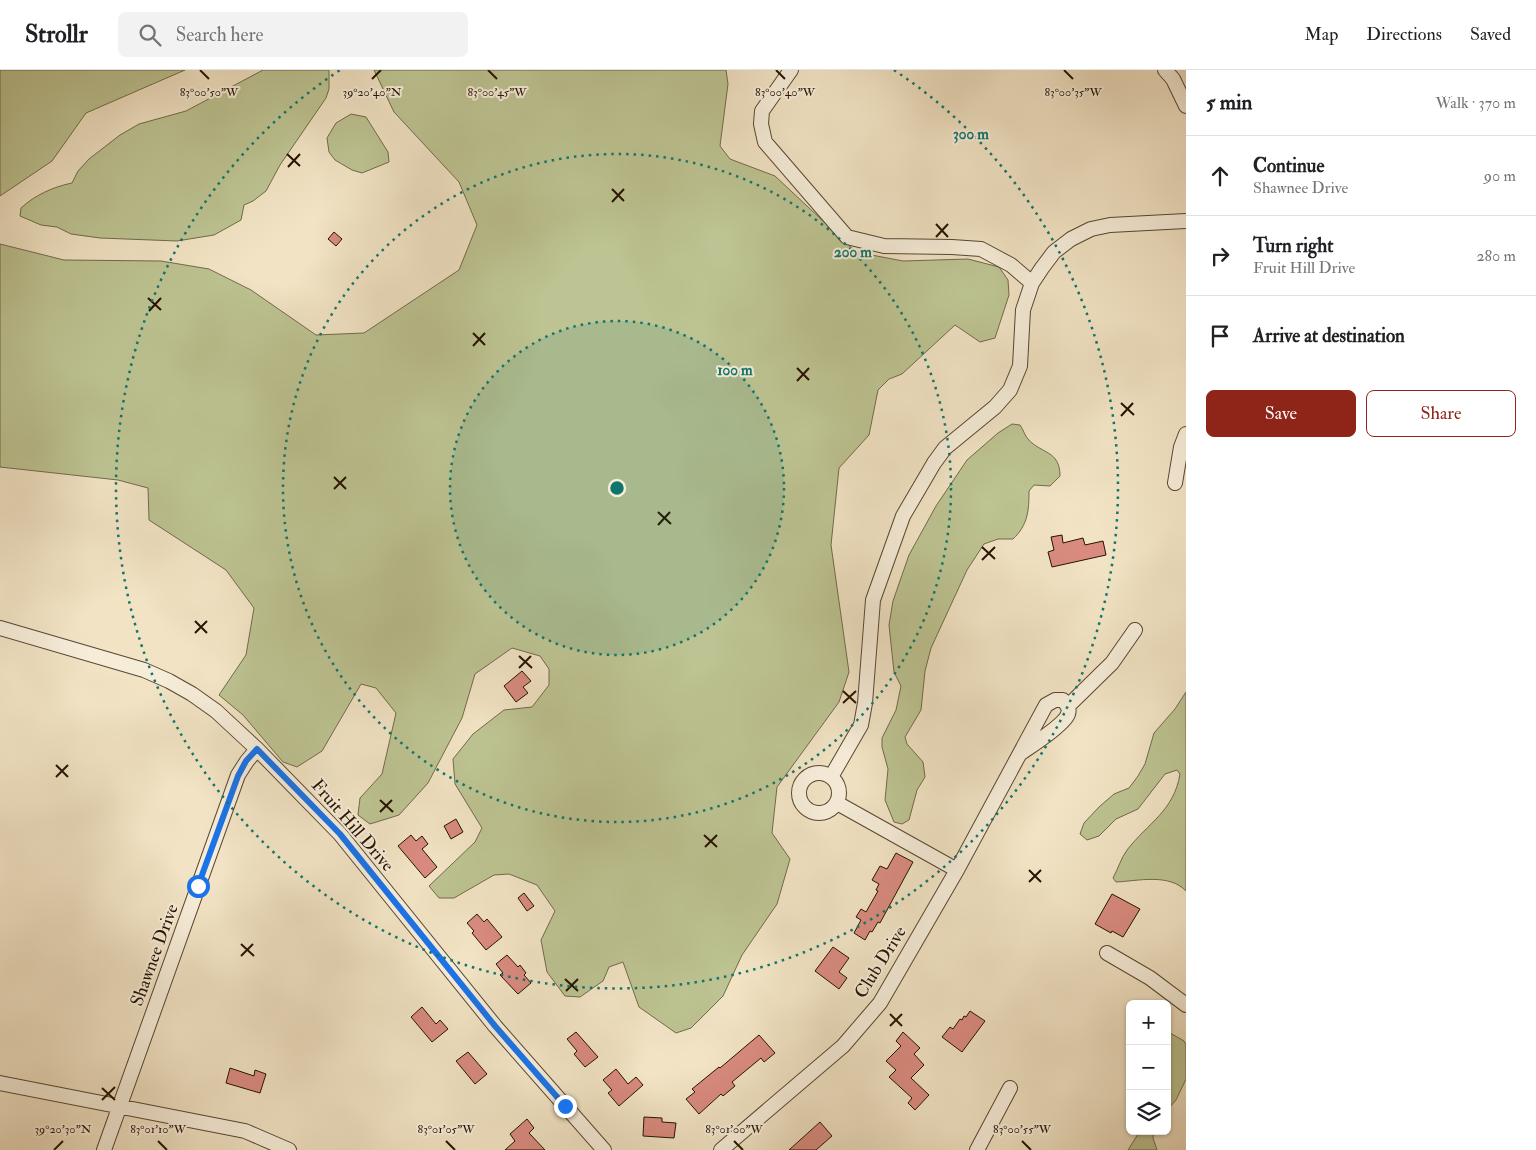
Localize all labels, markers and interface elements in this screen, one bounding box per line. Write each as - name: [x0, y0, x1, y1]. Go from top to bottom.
- search box: [118, 12, 468, 57]
- text: Strollr: [25, 19, 88, 50]
- icon: search: [136, 21, 164, 49]
- text: Search here: [176, 23, 264, 47]
- text: Map: [1305, 23, 1338, 46]
- text: Directions: [1366, 23, 1442, 46]
- text: Saved: [1470, 23, 1511, 46]
- text: 83°00'50"W: [180, 85, 239, 100]
- text: 39°20'40"N: [343, 85, 402, 100]
- text: 83°00'45"W: [467, 85, 527, 100]
- text: 83°00'40"W: [755, 85, 816, 100]
- text: 83°00'35"W: [1044, 85, 1102, 100]
- text: 5 min: [1206, 89, 1252, 116]
- text: Walk · 370 m: [1435, 93, 1516, 113]
- text: 300 m: [953, 125, 989, 144]
- text: Continue: [1253, 154, 1324, 178]
- icon: ahead: [1206, 162, 1234, 190]
- text: 90 m: [1484, 166, 1516, 186]
- text: Shawnee Drive: [1253, 178, 1348, 198]
- text: Turn right: [1253, 234, 1333, 258]
- icon: right: [1206, 242, 1234, 270]
- text: 200 m: [834, 243, 872, 262]
- text: 280 m: [1476, 246, 1516, 266]
- text: Fruit Hill Drive: [1253, 258, 1355, 278]
- icon: arrive: [1206, 322, 1234, 350]
- text: Arrive at destination: [1253, 324, 1405, 348]
- text: 100 m: [717, 361, 753, 380]
- button: Save: [1206, 390, 1356, 437]
- button: Share: [1366, 390, 1516, 437]
- centre of rings: [608, 479, 626, 497]
- street label: Fruit Hill Drive: [306, 774, 399, 877]
- route start: [187, 875, 210, 898]
- street label: Shawnee Drive: [125, 900, 184, 1009]
- street label: Club Drive: [849, 922, 912, 1003]
- map controls: [1126, 1000, 1171, 1135]
- button: +: [1126, 1000, 1171, 1045]
- button: −: [1126, 1045, 1171, 1090]
- button: layers: [1126, 1090, 1171, 1135]
- route end: [554, 1095, 577, 1118]
- text: 39°20'30"N: [34, 1122, 92, 1137]
- text: 83°01'10"W: [130, 1122, 187, 1137]
- text: 83°01'05"W: [418, 1122, 475, 1137]
- text: 83°01'00"W: [705, 1122, 764, 1137]
- text: 83°00'55"W: [993, 1122, 1052, 1137]

